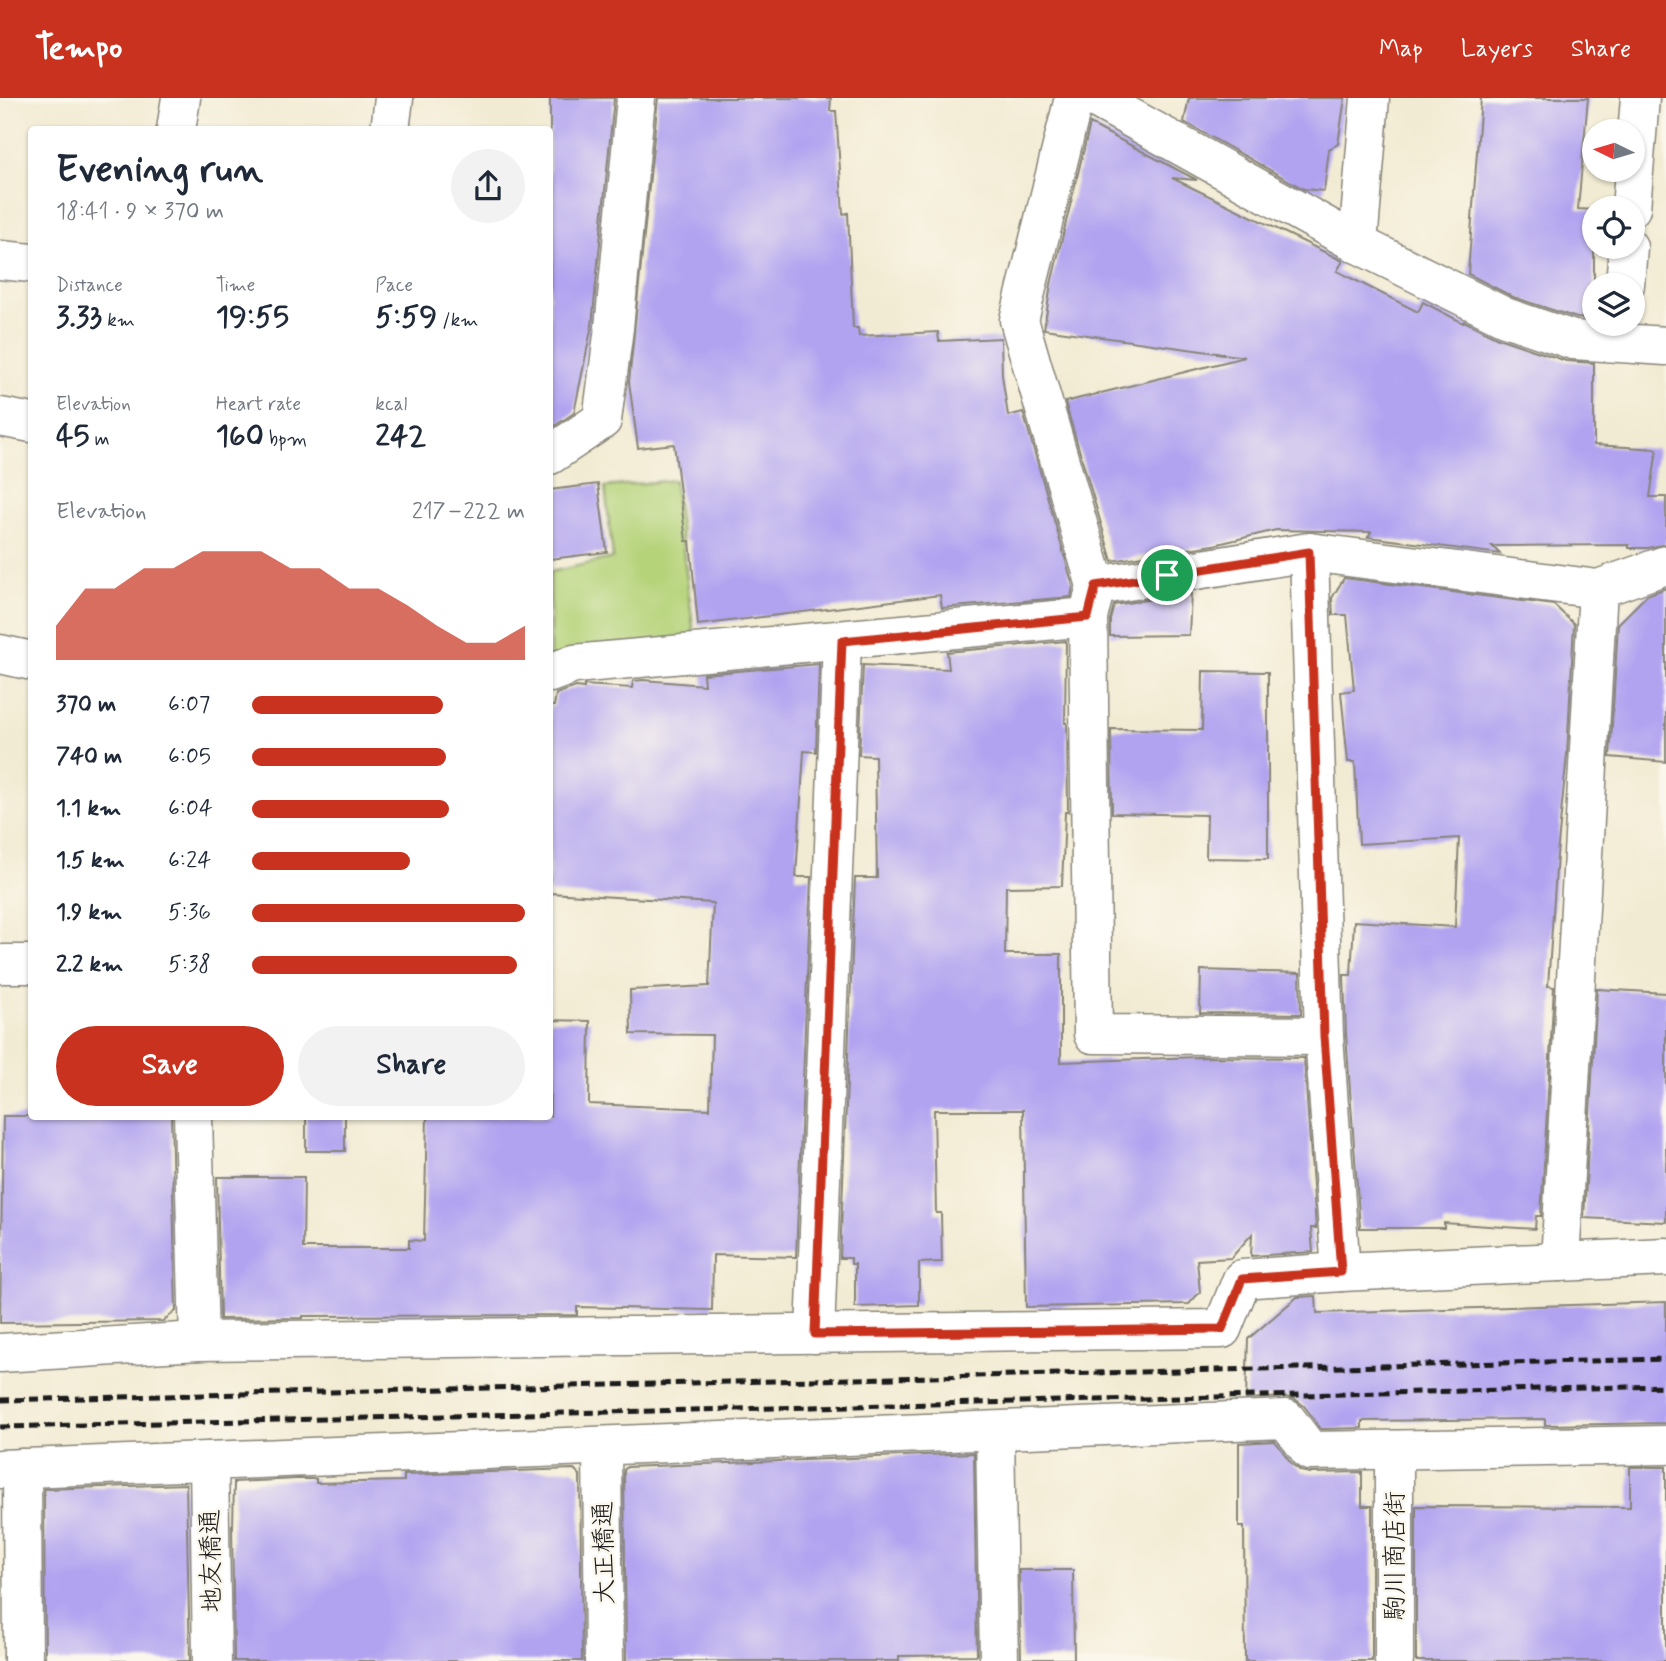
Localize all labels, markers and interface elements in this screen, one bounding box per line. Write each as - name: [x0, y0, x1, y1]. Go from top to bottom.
- text: Tempo: [35, 27, 122, 71]
- text: Map: [1379, 34, 1423, 65]
- text: Layers: [1461, 34, 1533, 65]
- text: Share: [1571, 34, 1631, 65]
- north arrow: [1582, 119, 1645, 182]
- map controls: [1582, 119, 1645, 336]
- text: Evening run: [56, 146, 263, 195]
- button: share: [451, 149, 525, 223]
- button: locate: [1582, 196, 1645, 259]
- text: 18:41 · 9 × 370 m: [56, 197, 224, 227]
- text: Distance: [56, 273, 123, 298]
- text: Time: [216, 273, 255, 298]
- text: Pace: [375, 273, 413, 298]
- button: layers: [1582, 273, 1645, 336]
- text: 3.33: [56, 298, 102, 337]
- text: 19:55: [216, 298, 289, 337]
- text: 5:59: [375, 298, 437, 337]
- text: km: [102, 308, 135, 333]
- text: /km: [437, 308, 478, 333]
- text: Elevation: [56, 392, 131, 417]
- text: Heart rate: [216, 392, 301, 417]
- text: kcal: [375, 392, 407, 417]
- text: 45: [56, 417, 89, 456]
- text: 160: [216, 417, 264, 456]
- text: 242: [375, 417, 426, 456]
- text: m: [89, 427, 110, 452]
- text: bpm: [264, 427, 307, 452]
- text: Elevation: [56, 497, 147, 527]
- text: 217–222 m: [412, 497, 525, 527]
- pin: [1137, 545, 1197, 605]
- icon: arrive: [1148, 556, 1186, 594]
- text: 370 m: [56, 690, 116, 720]
- text: 6:07: [168, 690, 210, 720]
- text: 740 m: [56, 742, 122, 772]
- text: 6:05: [168, 742, 211, 772]
- text: 1.1 km: [56, 794, 121, 824]
- text: 6:04: [168, 794, 213, 824]
- text: 1.5 km: [56, 846, 125, 876]
- text: 6:24: [168, 846, 211, 876]
- text: 1.9 km: [56, 898, 122, 928]
- text: 5:36: [168, 898, 211, 928]
- text: 2.2 km: [56, 950, 123, 980]
- text: 5:38: [168, 950, 211, 980]
- button: Save: [56, 1026, 284, 1106]
- button: Share: [298, 1026, 525, 1106]
- street label: 駒川商店街: [1379, 1491, 1413, 1621]
- street label: 大正橋通: [587, 1501, 623, 1605]
- street label: 地友橋通: [194, 1509, 230, 1613]

